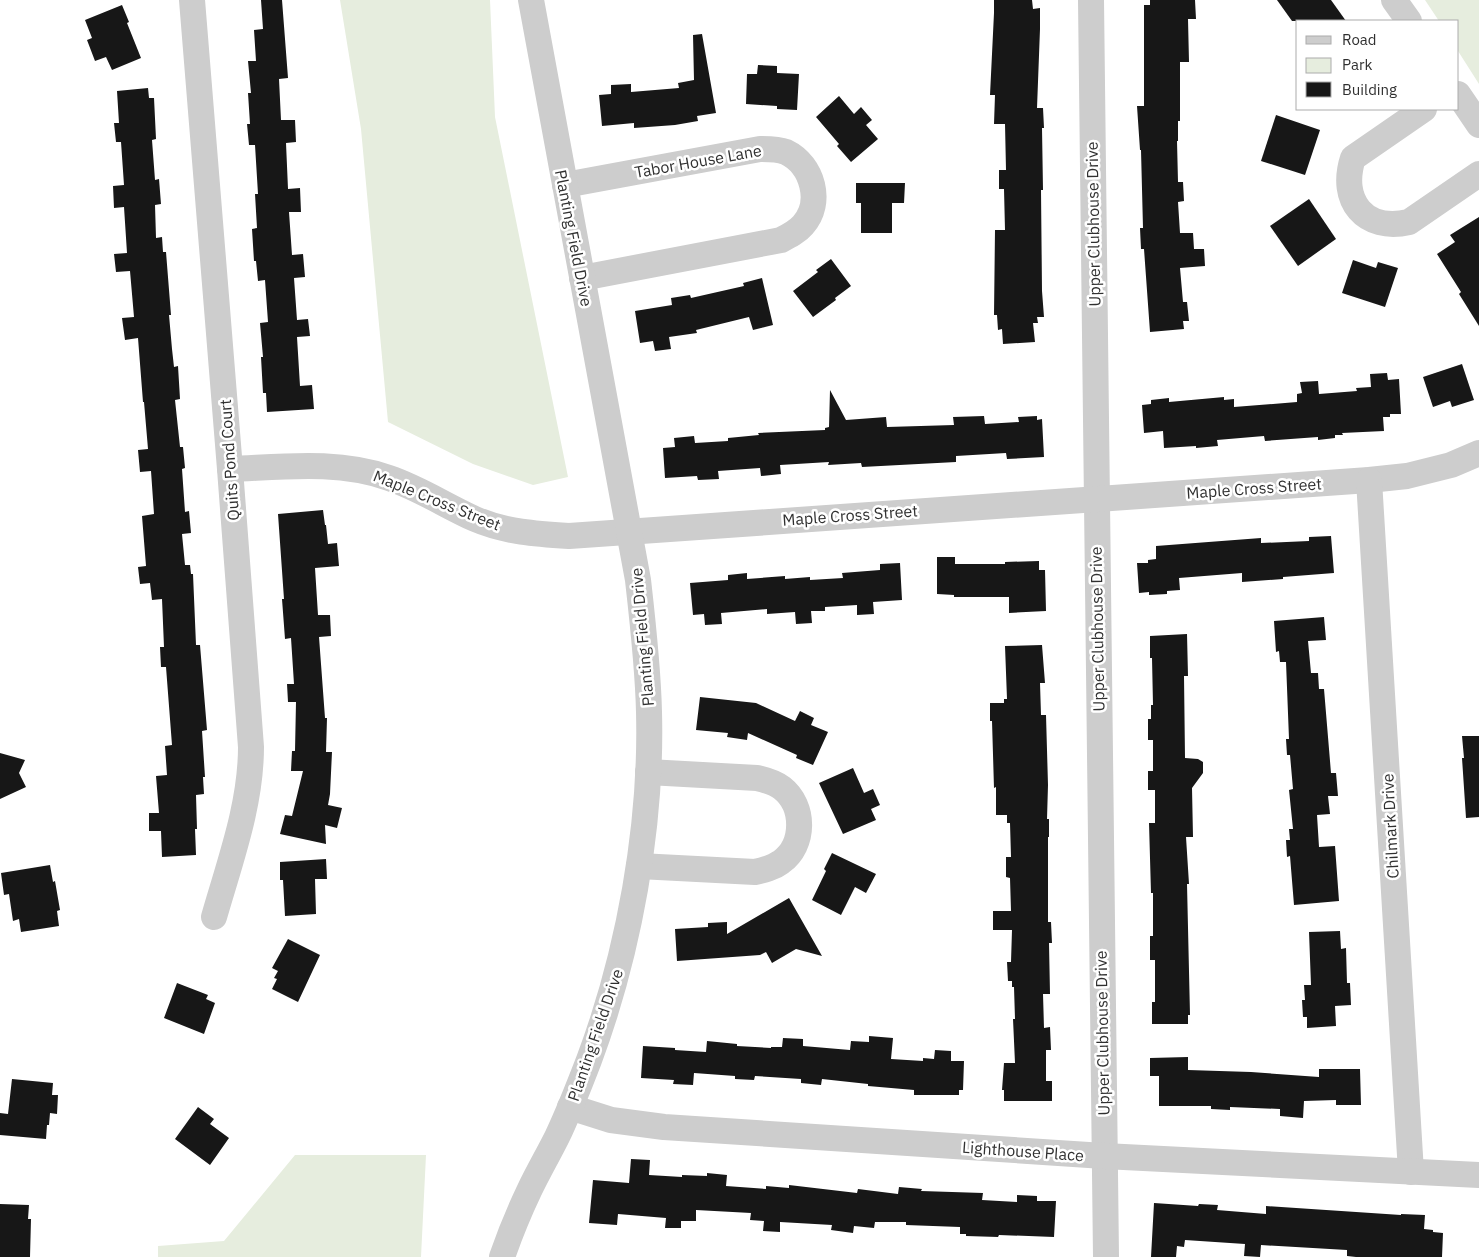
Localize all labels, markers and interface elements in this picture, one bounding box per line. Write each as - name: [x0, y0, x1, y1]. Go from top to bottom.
- legend: [1296, 20, 1459, 110]
- text: Road: [1342, 30, 1377, 49]
- text: Park: [1342, 55, 1372, 74]
- text: Building: [1342, 80, 1397, 99]
- street label: Tabor House Lane: [633, 140, 763, 182]
- street label: Upper Clubhouse Drive: [1082, 141, 1104, 307]
- street label: Planting Field Drive: [551, 168, 597, 308]
- street label: Quits Pond Court: [215, 399, 243, 521]
- street label: Maple Cross Street: [370, 465, 504, 535]
- street label: Maple Cross Street: [1186, 473, 1322, 503]
- street label: Maple Cross Street: [782, 500, 918, 530]
- street label: Upper Clubhouse Drive: [1086, 546, 1108, 712]
- street label: Planting Field Drive: [626, 567, 658, 707]
- street label: Chilmark Drive: [1377, 773, 1403, 879]
- street label: Upper Clubhouse Drive: [1091, 950, 1113, 1116]
- street label: Planting Field Drive: [563, 966, 627, 1104]
- street label: Lighthouse Place: [961, 1137, 1085, 1165]

